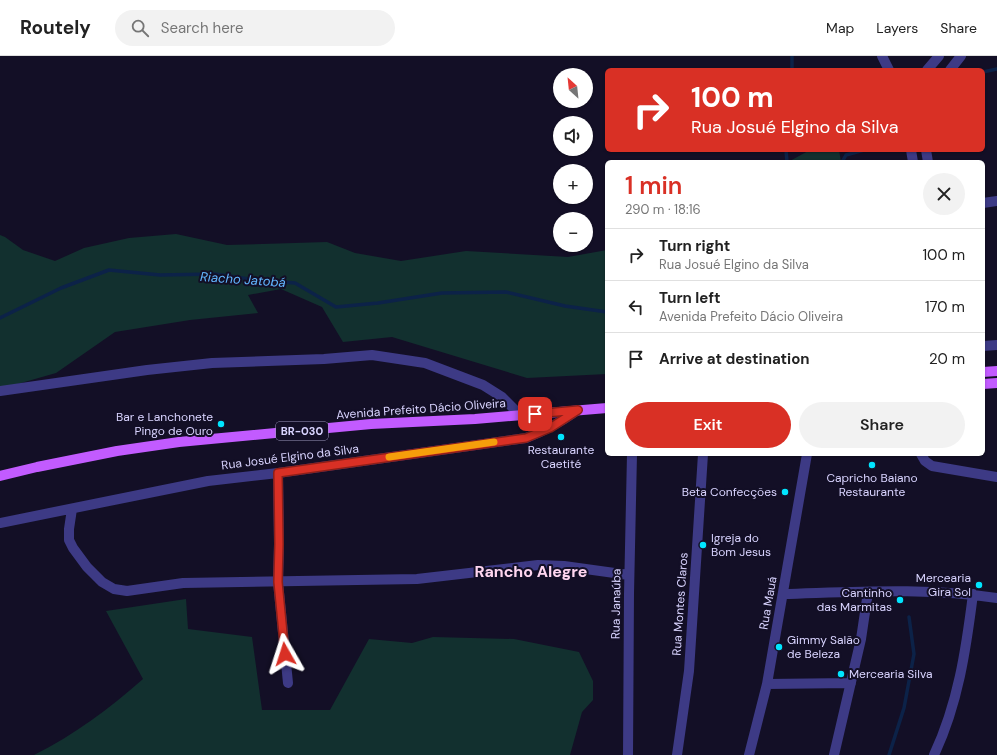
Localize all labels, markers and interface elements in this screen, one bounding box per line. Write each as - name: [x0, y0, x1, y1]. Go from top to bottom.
- search box: [115, 10, 395, 46]
- text: Routely: [20, 15, 91, 40]
- icon: search: [129, 17, 151, 39]
- text: Search here: [161, 18, 243, 38]
- text: Map: [826, 19, 854, 37]
- text: Layers: [876, 19, 918, 37]
- text: Share: [940, 19, 977, 37]
- north arrow: [553, 68, 593, 108]
- map controls: [553, 68, 593, 252]
- text: 100 m: [691, 79, 774, 116]
- icon: right: [625, 84, 677, 136]
- text: Rua Josué Elgino da Silva: [691, 115, 898, 139]
- button: sound: [553, 116, 593, 156]
- button: +: [553, 164, 593, 204]
- text: 1 min: [625, 170, 682, 201]
- button: close: [923, 173, 965, 215]
- text: 290 m · 18:16: [625, 201, 701, 218]
- button: −: [553, 212, 593, 252]
- text: Turn right: [659, 236, 730, 256]
- icon: right: [625, 244, 647, 266]
- text: 100 m: [922, 245, 965, 265]
- text: Rua Josué Elgino da Silva: [659, 256, 809, 273]
- water label: Riacho Jatobá: [200, 268, 286, 291]
- text: Turn left: [659, 288, 720, 308]
- icon: left: [625, 296, 647, 318]
- text: 170 m: [925, 297, 965, 317]
- text: Avenida Prefeito Dácio Oliveira: [659, 308, 843, 325]
- icon: arrive: [625, 348, 647, 370]
- text: Arrive at destination: [659, 349, 810, 369]
- text: 20 m: [929, 349, 965, 369]
- street label: Avenida Prefeito Dácio Oliveira: [336, 395, 506, 423]
- pin: [518, 397, 552, 431]
- button: Exit: [625, 402, 791, 448]
- button: Share: [799, 402, 965, 448]
- icon: arrive: [524, 403, 546, 425]
- place label: Bar e Lanchonete Pingo de Ouro: [116, 409, 213, 439]
- marker: Bar e Lanchonete Pingo de Ouro: [216, 419, 226, 429]
- road number: BR-030: [276, 422, 328, 440]
- marker: Restaurante Caetité: [556, 432, 566, 442]
- street label: Rua Josué Elgino da Silva: [220, 441, 360, 473]
- place label: Restaurante Caetité: [528, 442, 595, 472]
- marker: Capricho Baiano Restaurante: [867, 460, 877, 470]
- place label: Capricho Baiano Restaurante: [826, 470, 918, 500]
- place label: Beta Confecções: [682, 484, 777, 500]
- marker: Beta Confecções: [780, 487, 790, 497]
- place label: Igreja do Bom Jesus: [711, 530, 771, 560]
- marker: Igreja do Bom Jesus: [698, 540, 708, 550]
- street label: Rua Montes Claros: [668, 552, 692, 656]
- district label: Rancho Alegre: [475, 561, 587, 582]
- street label: Rua Janaúba: [607, 569, 625, 639]
- place label: Mercearia Gira Sol: [916, 570, 971, 600]
- street label: Rua Mauá: [755, 575, 781, 631]
- marker: Mercearia Gira Sol: [974, 580, 984, 590]
- place label: Cantinho das Marmitas: [817, 585, 892, 615]
- marker: Cantinho das Marmitas: [895, 595, 905, 605]
- place label: Gimmy Salão de Beleza: [787, 632, 860, 662]
- position arrow: [264, 633, 306, 675]
- marker: Gimmy Salão de Beleza: [774, 642, 784, 652]
- place label: Mercearia Silva: [849, 666, 932, 682]
- marker: Mercearia Silva: [836, 669, 846, 679]

